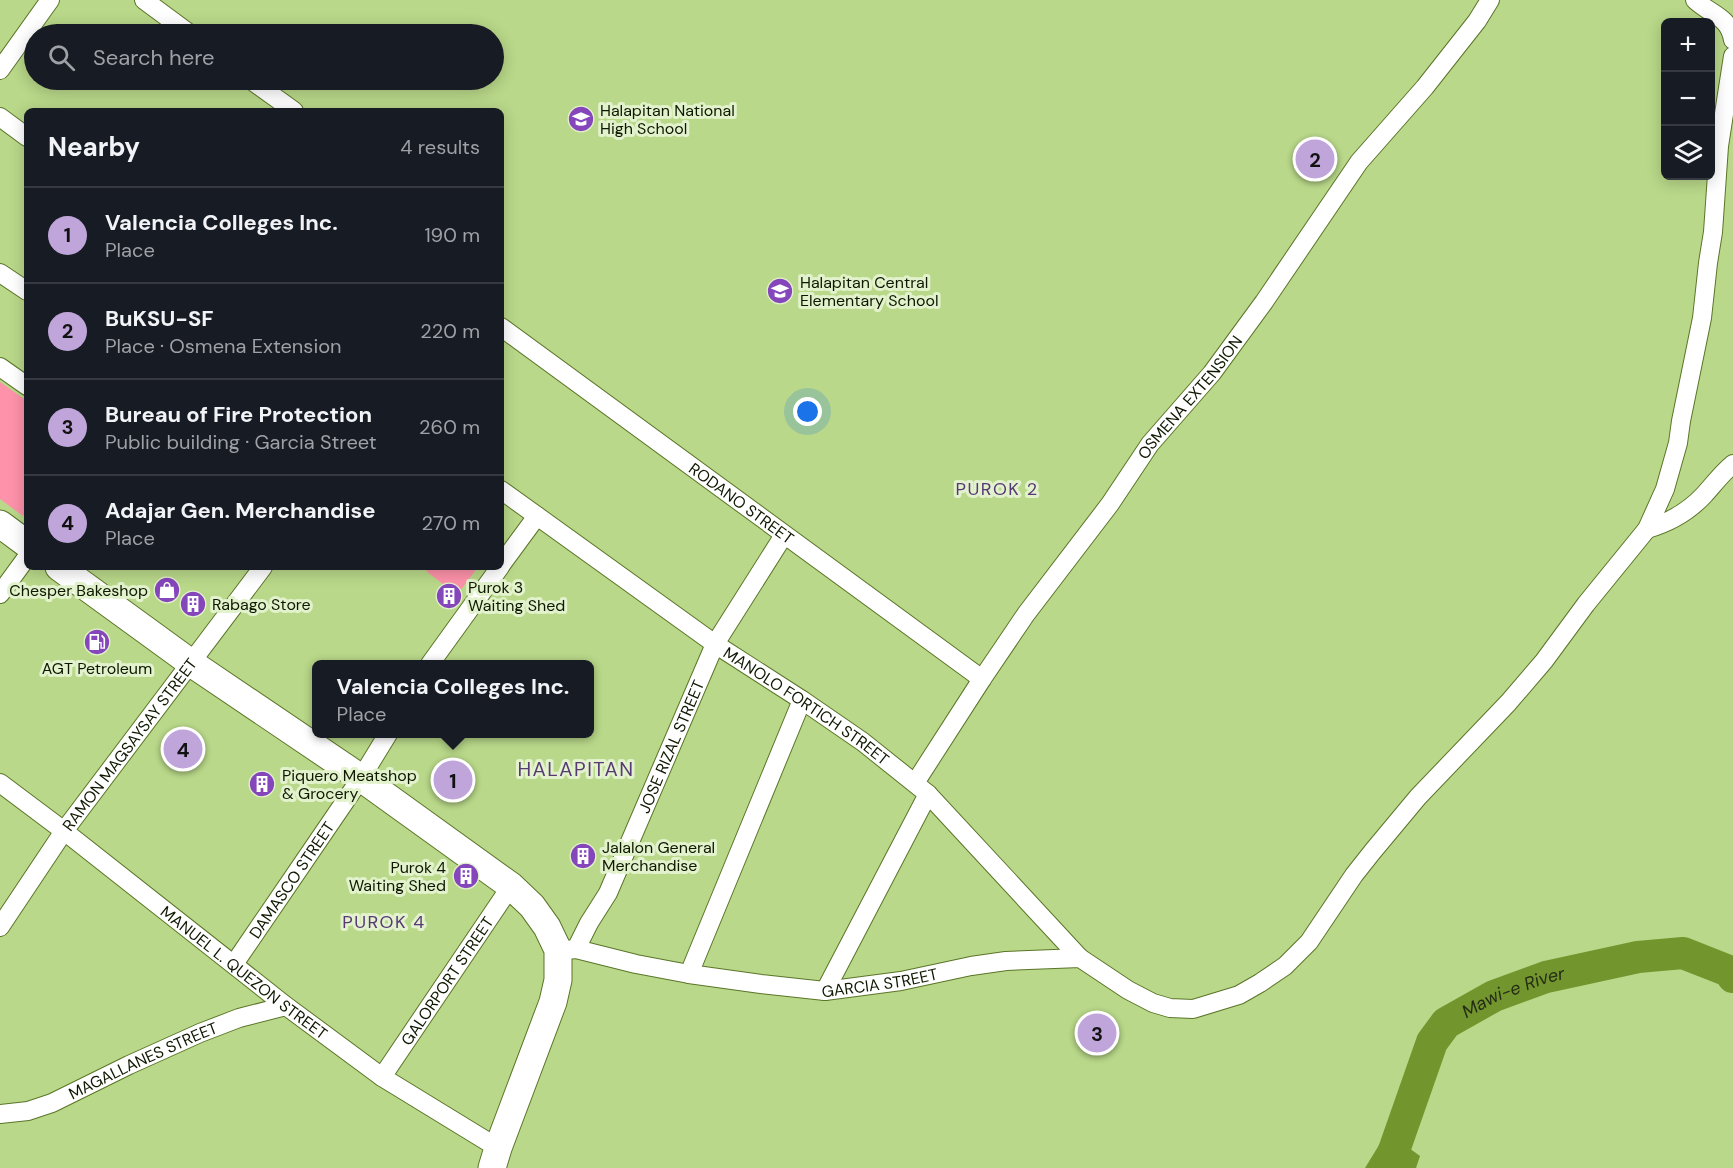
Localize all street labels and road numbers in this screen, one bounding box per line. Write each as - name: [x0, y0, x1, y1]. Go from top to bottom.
- street label: OSMENA EXTENSION: [1133, 331, 1247, 463]
- street label: RODANO STREET: [685, 458, 798, 549]
- street label: MANOLO FORTICH STREET: [719, 642, 893, 770]
- street label: RAMON MAGSAYSAY STREET: [58, 654, 202, 835]
- street label: JOSE RIZAL STREET: [634, 677, 709, 817]
- street label: DAMASCO STREET: [245, 818, 339, 943]
- street label: MANUEL L. QUEZON STREET: [156, 901, 332, 1044]
- street label: GALORPORT STREET: [396, 913, 498, 1050]
- street label: GARCIA STREET: [820, 963, 939, 1002]
- street label: MAGALLANES STREET: [65, 1017, 221, 1104]

